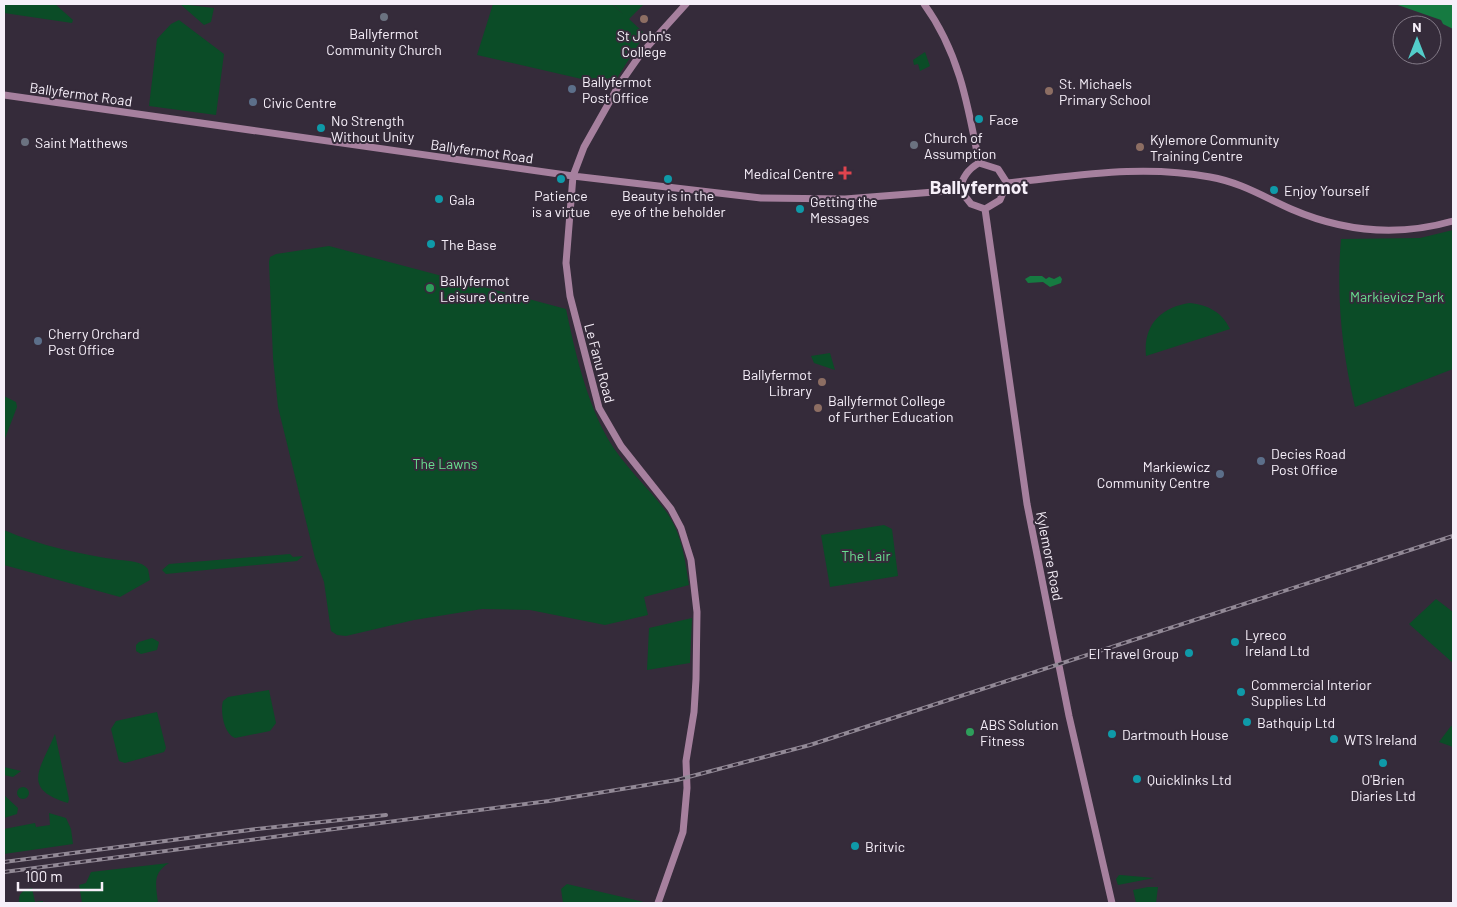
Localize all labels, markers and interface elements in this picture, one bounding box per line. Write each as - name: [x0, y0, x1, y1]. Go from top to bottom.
- marker: Ballyfermot Community Church: [378, 11, 390, 23]
- marker: St John's College: [638, 13, 650, 25]
- north arrow: [1392, 15, 1442, 65]
- text: N: [1412, 18, 1422, 35]
- place label: Ballyfermot Community Church: [326, 25, 442, 58]
- place label: St John's College: [617, 27, 672, 60]
- place label: Ballyfermot Post Office: [582, 73, 652, 106]
- place label: St. Michaels Primary School: [1059, 75, 1151, 108]
- street label: Ballyfermot Road: [29, 78, 133, 110]
- marker: Ballyfermot Post Office: [566, 83, 578, 95]
- marker: St. Michaels Primary School: [1043, 85, 1055, 97]
- place label: Civic Centre: [263, 94, 336, 111]
- marker: Civic Centre: [247, 96, 259, 108]
- place label: Face: [989, 111, 1018, 128]
- place label: No Strength Without Unity: [331, 112, 415, 145]
- marker: Face: [973, 113, 985, 125]
- marker: No Strength Without Unity: [315, 122, 327, 134]
- place label: Church of Assumption: [924, 129, 996, 162]
- place label: Kylemore Community Training Centre: [1150, 131, 1280, 164]
- place label: Saint Matthews: [35, 134, 128, 151]
- street label: Ballyfermot Road: [430, 135, 534, 167]
- marker: Saint Matthews: [19, 136, 31, 148]
- marker: Church of Assumption: [908, 139, 920, 151]
- marker: Kylemore Community Training Centre: [1134, 141, 1146, 153]
- place label: Medical Centre: [744, 165, 834, 182]
- marker: Medical Centre: [838, 166, 852, 180]
- marker: Patience is a virtue: [555, 173, 567, 185]
- marker: Beauty is in the eye of the beholder: [662, 173, 674, 185]
- district label: Ballyfermot: [930, 175, 1028, 198]
- place label: Enjoy Yourself: [1284, 182, 1370, 199]
- marker: Enjoy Yourself: [1268, 184, 1280, 196]
- place label: Patience is a virtue: [532, 187, 590, 220]
- place label: Beauty is in the eye of the beholder: [610, 187, 726, 220]
- place label: Gala: [449, 191, 475, 208]
- marker: Gala: [433, 193, 445, 205]
- place label: Getting the Messages: [810, 193, 878, 226]
- marker: Getting the Messages: [794, 203, 806, 215]
- place label: The Base: [441, 236, 497, 253]
- marker: The Base: [425, 238, 437, 250]
- place label: Ballyfermot Leisure Centre: [440, 272, 530, 305]
- marker: Ballyfermot Leisure Centre: [424, 282, 436, 294]
- park label: Markievicz Park: [1350, 288, 1444, 305]
- street label: Le Fanu Road: [581, 321, 619, 405]
- place label: Cherry Orchard Post Office: [48, 325, 140, 358]
- marker: Cherry Orchard Post Office: [32, 335, 44, 347]
- place label: Ballyfermot Library: [742, 366, 813, 399]
- marker: Ballyfermot Library: [816, 376, 828, 388]
- place label: Ballyfermot College of Further Education: [828, 392, 954, 425]
- marker: Ballyfermot College of Further Education: [812, 402, 824, 414]
- place label: Decies Road Post Office: [1271, 445, 1346, 478]
- park label: The Lawns: [412, 455, 478, 472]
- marker: Decies Road Post Office: [1255, 455, 1267, 467]
- place label: Markiewicz Community Centre: [1097, 458, 1210, 491]
- marker: Markiewicz Community Centre: [1214, 468, 1226, 480]
- street label: Kylemore Road: [1033, 510, 1067, 602]
- park label: The Lair: [841, 547, 891, 564]
- place label: Lyreco Ireland Ltd: [1245, 626, 1310, 659]
- marker: Lyreco Ireland Ltd: [1229, 636, 1241, 648]
- place label: EI Travel Group: [1088, 645, 1179, 662]
- marker: EI Travel Group: [1183, 647, 1195, 659]
- place label: Commercial Interior Supplies Ltd: [1251, 676, 1372, 709]
- marker: Commercial Interior Supplies Ltd: [1235, 686, 1247, 698]
- place label: Bathquip Ltd: [1257, 714, 1335, 731]
- place label: ABS Solution Fitness: [980, 716, 1059, 749]
- marker: Bathquip Ltd: [1241, 716, 1253, 728]
- marker: ABS Solution Fitness: [964, 726, 976, 738]
- place label: Dartmouth House: [1122, 726, 1229, 743]
- marker: Dartmouth House: [1106, 728, 1118, 740]
- place label: WTS Ireland: [1344, 731, 1417, 748]
- marker: WTS Ireland: [1328, 733, 1340, 745]
- marker: O'Brien Diaries Ltd: [1377, 757, 1389, 769]
- place label: Quicklinks Ltd: [1147, 771, 1232, 788]
- place label: O'Brien Diaries Ltd: [1350, 771, 1416, 804]
- marker: Quicklinks Ltd: [1131, 773, 1143, 785]
- place label: Britvic: [865, 838, 905, 855]
- marker: Britvic: [849, 840, 861, 852]
- scale bar: [18, 860, 101, 892]
- text: 100 m: [25, 867, 63, 885]

